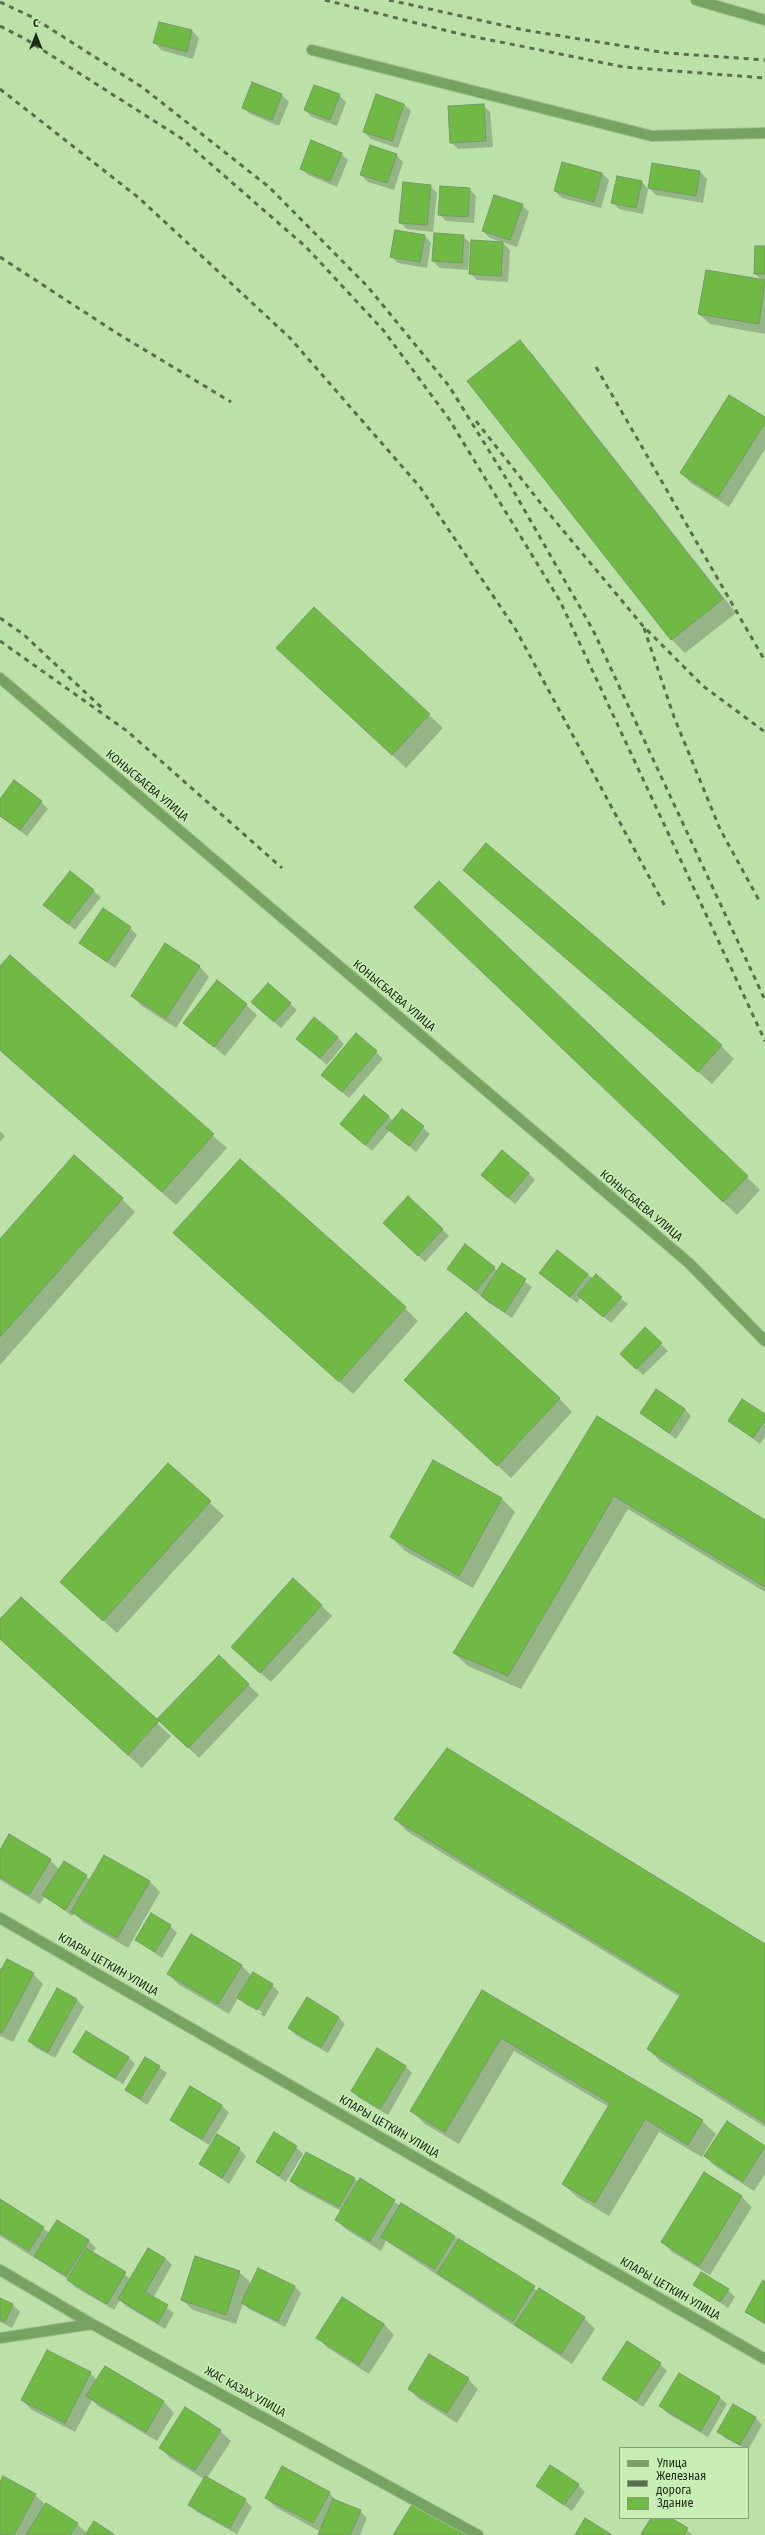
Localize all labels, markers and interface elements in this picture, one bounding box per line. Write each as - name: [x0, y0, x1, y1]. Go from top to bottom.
- north arrow: [16, 16, 56, 56]
- text: С: [33, 17, 39, 30]
- street label: КОНЫСБАЕВА УЛИЦА: [103, 747, 191, 825]
- street label: КОНЫСБАЕВА УЛИЦА: [350, 957, 438, 1035]
- street label: КОНЫСБАЕВА УЛИЦА: [597, 1167, 685, 1245]
- street label: КЛАРЫ ЦЕТКИН УЛИЦА: [55, 1930, 161, 2000]
- street label: КЛАРЫ ЦЕТКИН УЛИЦА: [336, 2092, 442, 2162]
- street label: КЛАРЫ ЦЕТКИН УЛИЦА: [617, 2254, 723, 2324]
- street label: ЖАС КАЗАХ УЛИЦА: [202, 2364, 288, 2420]
- legend: [619, 2447, 749, 2519]
- text: Улица: [657, 2456, 687, 2470]
- text: Железная дорога: [656, 2469, 706, 2497]
- text: Здание: [657, 2496, 693, 2510]

